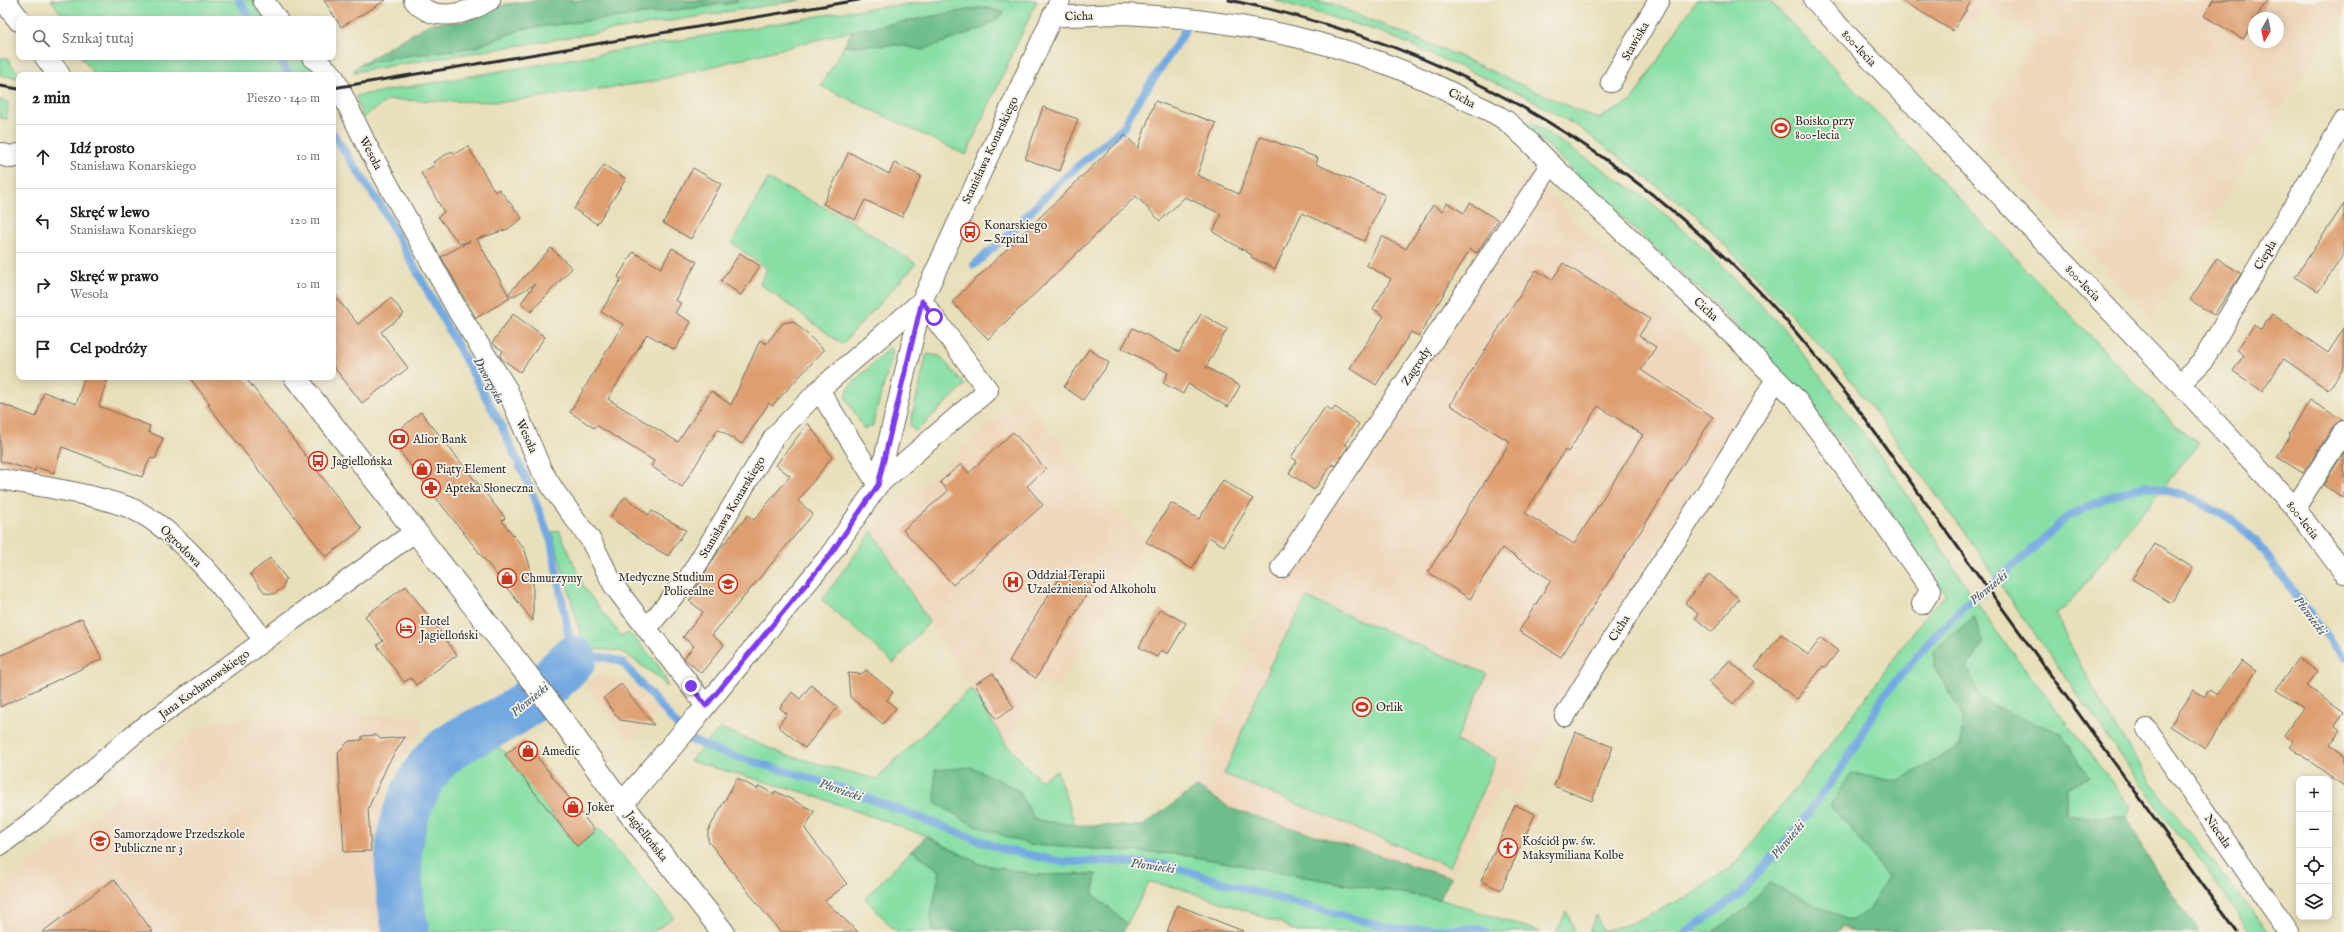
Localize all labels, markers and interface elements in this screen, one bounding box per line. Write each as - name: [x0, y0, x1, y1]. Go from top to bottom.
- street label: Cicha: [1065, 9, 1094, 24]
- north arrow: [2248, 12, 2284, 48]
- search box: [16, 16, 336, 60]
- street label: Stawiska: [1618, 19, 1653, 63]
- icon: search: [30, 27, 52, 49]
- street label: 800-lecia: [1838, 27, 1880, 70]
- text: Szukaj tutaj: [62, 29, 134, 48]
- street label: Cicha: [1446, 85, 1479, 112]
- text: 2 min: [32, 88, 70, 109]
- text: Pieszo · 140 m: [246, 90, 320, 107]
- street label: Stanisława Konarskiego: [959, 94, 1022, 206]
- place label: Boisko przy 800-lecia: [1795, 114, 1855, 143]
- sports icon: Boisko przy 800-lecia: [1770, 117, 1792, 139]
- street label: Wesoła: [356, 134, 386, 173]
- text: Idź prosto: [70, 139, 135, 158]
- icon: ahead: [32, 146, 54, 168]
- text: 10 m: [296, 148, 320, 165]
- text: Stanisława Konarskiego: [70, 158, 196, 175]
- text: Skręć w lewo: [70, 203, 150, 222]
- icon: left: [32, 210, 54, 232]
- text: 120 m: [290, 212, 320, 229]
- place label: Konarskiego — Szpital: [984, 218, 1048, 248]
- bus stop icon: Konarskiego — Szpital: [959, 221, 981, 243]
- text: Stanisława Konarskiego: [70, 222, 196, 239]
- street label: Ciepła: [2251, 237, 2281, 273]
- street label: 800-lecia: [2062, 262, 2104, 305]
- text: Skręć w prawo: [70, 267, 159, 286]
- icon: right: [32, 274, 54, 296]
- text: 10 m: [296, 276, 320, 293]
- text: Wesoła: [70, 286, 108, 303]
- street label: Cicha: [1690, 294, 1722, 325]
- route start: [925, 308, 943, 326]
- icon: arrive: [32, 338, 54, 360]
- text: Cel podróży: [70, 339, 147, 358]
- street label: Zagrody: [1398, 344, 1435, 388]
- water label: Dworzyska: [469, 354, 509, 408]
- street label: Wesoła: [512, 417, 541, 456]
- bank icon: Alior Bank: [388, 428, 410, 450]
- place label: Alior Bank: [412, 432, 468, 447]
- bus stop icon: Jagiellońska: [307, 450, 329, 472]
- street label: Stanisława Konarskiego: [696, 453, 769, 561]
- place label: Jagiellońska: [330, 454, 393, 470]
- shop icon: Piąty Element: [411, 458, 433, 480]
- place label: Piąty Element: [436, 462, 506, 477]
- pharmacy icon: Apteka Słoneczna: [420, 477, 442, 499]
- place label: Apteka Słoneczna: [444, 481, 534, 497]
- street label: 800-lecia: [2283, 498, 2323, 543]
- street label: Ogrodowa: [157, 522, 205, 571]
- water label: Płowiecki: [1966, 566, 2013, 609]
- shop icon: Chmurzymy: [496, 567, 518, 589]
- place label: Oddział Terapii Uzależnienia od Alkoholu: [1027, 568, 1156, 597]
- place label: Medyczne Studium Policealne: [618, 570, 714, 599]
- place label: Chmurzymy: [521, 571, 582, 586]
- hospital icon: Oddział Terapii Uzależnienia od Alkoholu: [1002, 571, 1024, 593]
- school or university icon: Medyczne Studium Policealne: [717, 573, 739, 595]
- water label: Płowiecki: [2290, 593, 2331, 640]
- street label: Cicha: [1606, 612, 1634, 644]
- place label: Hotel Jagielloński: [418, 614, 478, 644]
- hotel icon: Hotel Jagielloński: [395, 617, 417, 639]
- street label: Jana Kochanowskiego: [154, 646, 254, 724]
- route end: [682, 677, 700, 695]
- water label: Płowiecki: [507, 678, 554, 721]
- sports icon: Orlik: [1351, 696, 1373, 718]
- place label: Orlik: [1376, 700, 1404, 715]
- shop icon: Amedic: [517, 740, 539, 762]
- place label: Amedic: [541, 744, 580, 759]
- water label: Płowiecki: [817, 775, 866, 806]
- map controls: [2296, 776, 2332, 920]
- button: +: [2296, 776, 2332, 812]
- shop icon: Joker: [562, 796, 584, 818]
- place label: Joker: [585, 800, 615, 816]
- street label: Jagiellońska: [620, 806, 672, 866]
- street label: Niecała: [2201, 812, 2235, 852]
- button: −: [2296, 812, 2332, 848]
- water label: Płowiecki: [1767, 816, 1810, 863]
- place label: Samorządowe Przedszkole Publiczne nr 3: [114, 827, 245, 856]
- school or university icon: Samorządowe Przedszkole Publiczne nr 3: [89, 830, 111, 852]
- place label: Kościół pw. św. Maksymiliana Kolbe: [1522, 834, 1624, 863]
- church icon: Kościół pw. św. Maksymiliana Kolbe: [1497, 837, 1519, 859]
- button: locate: [2296, 848, 2332, 884]
- water label: Płowiecki: [1129, 855, 1177, 878]
- button: layers: [2296, 884, 2332, 920]

